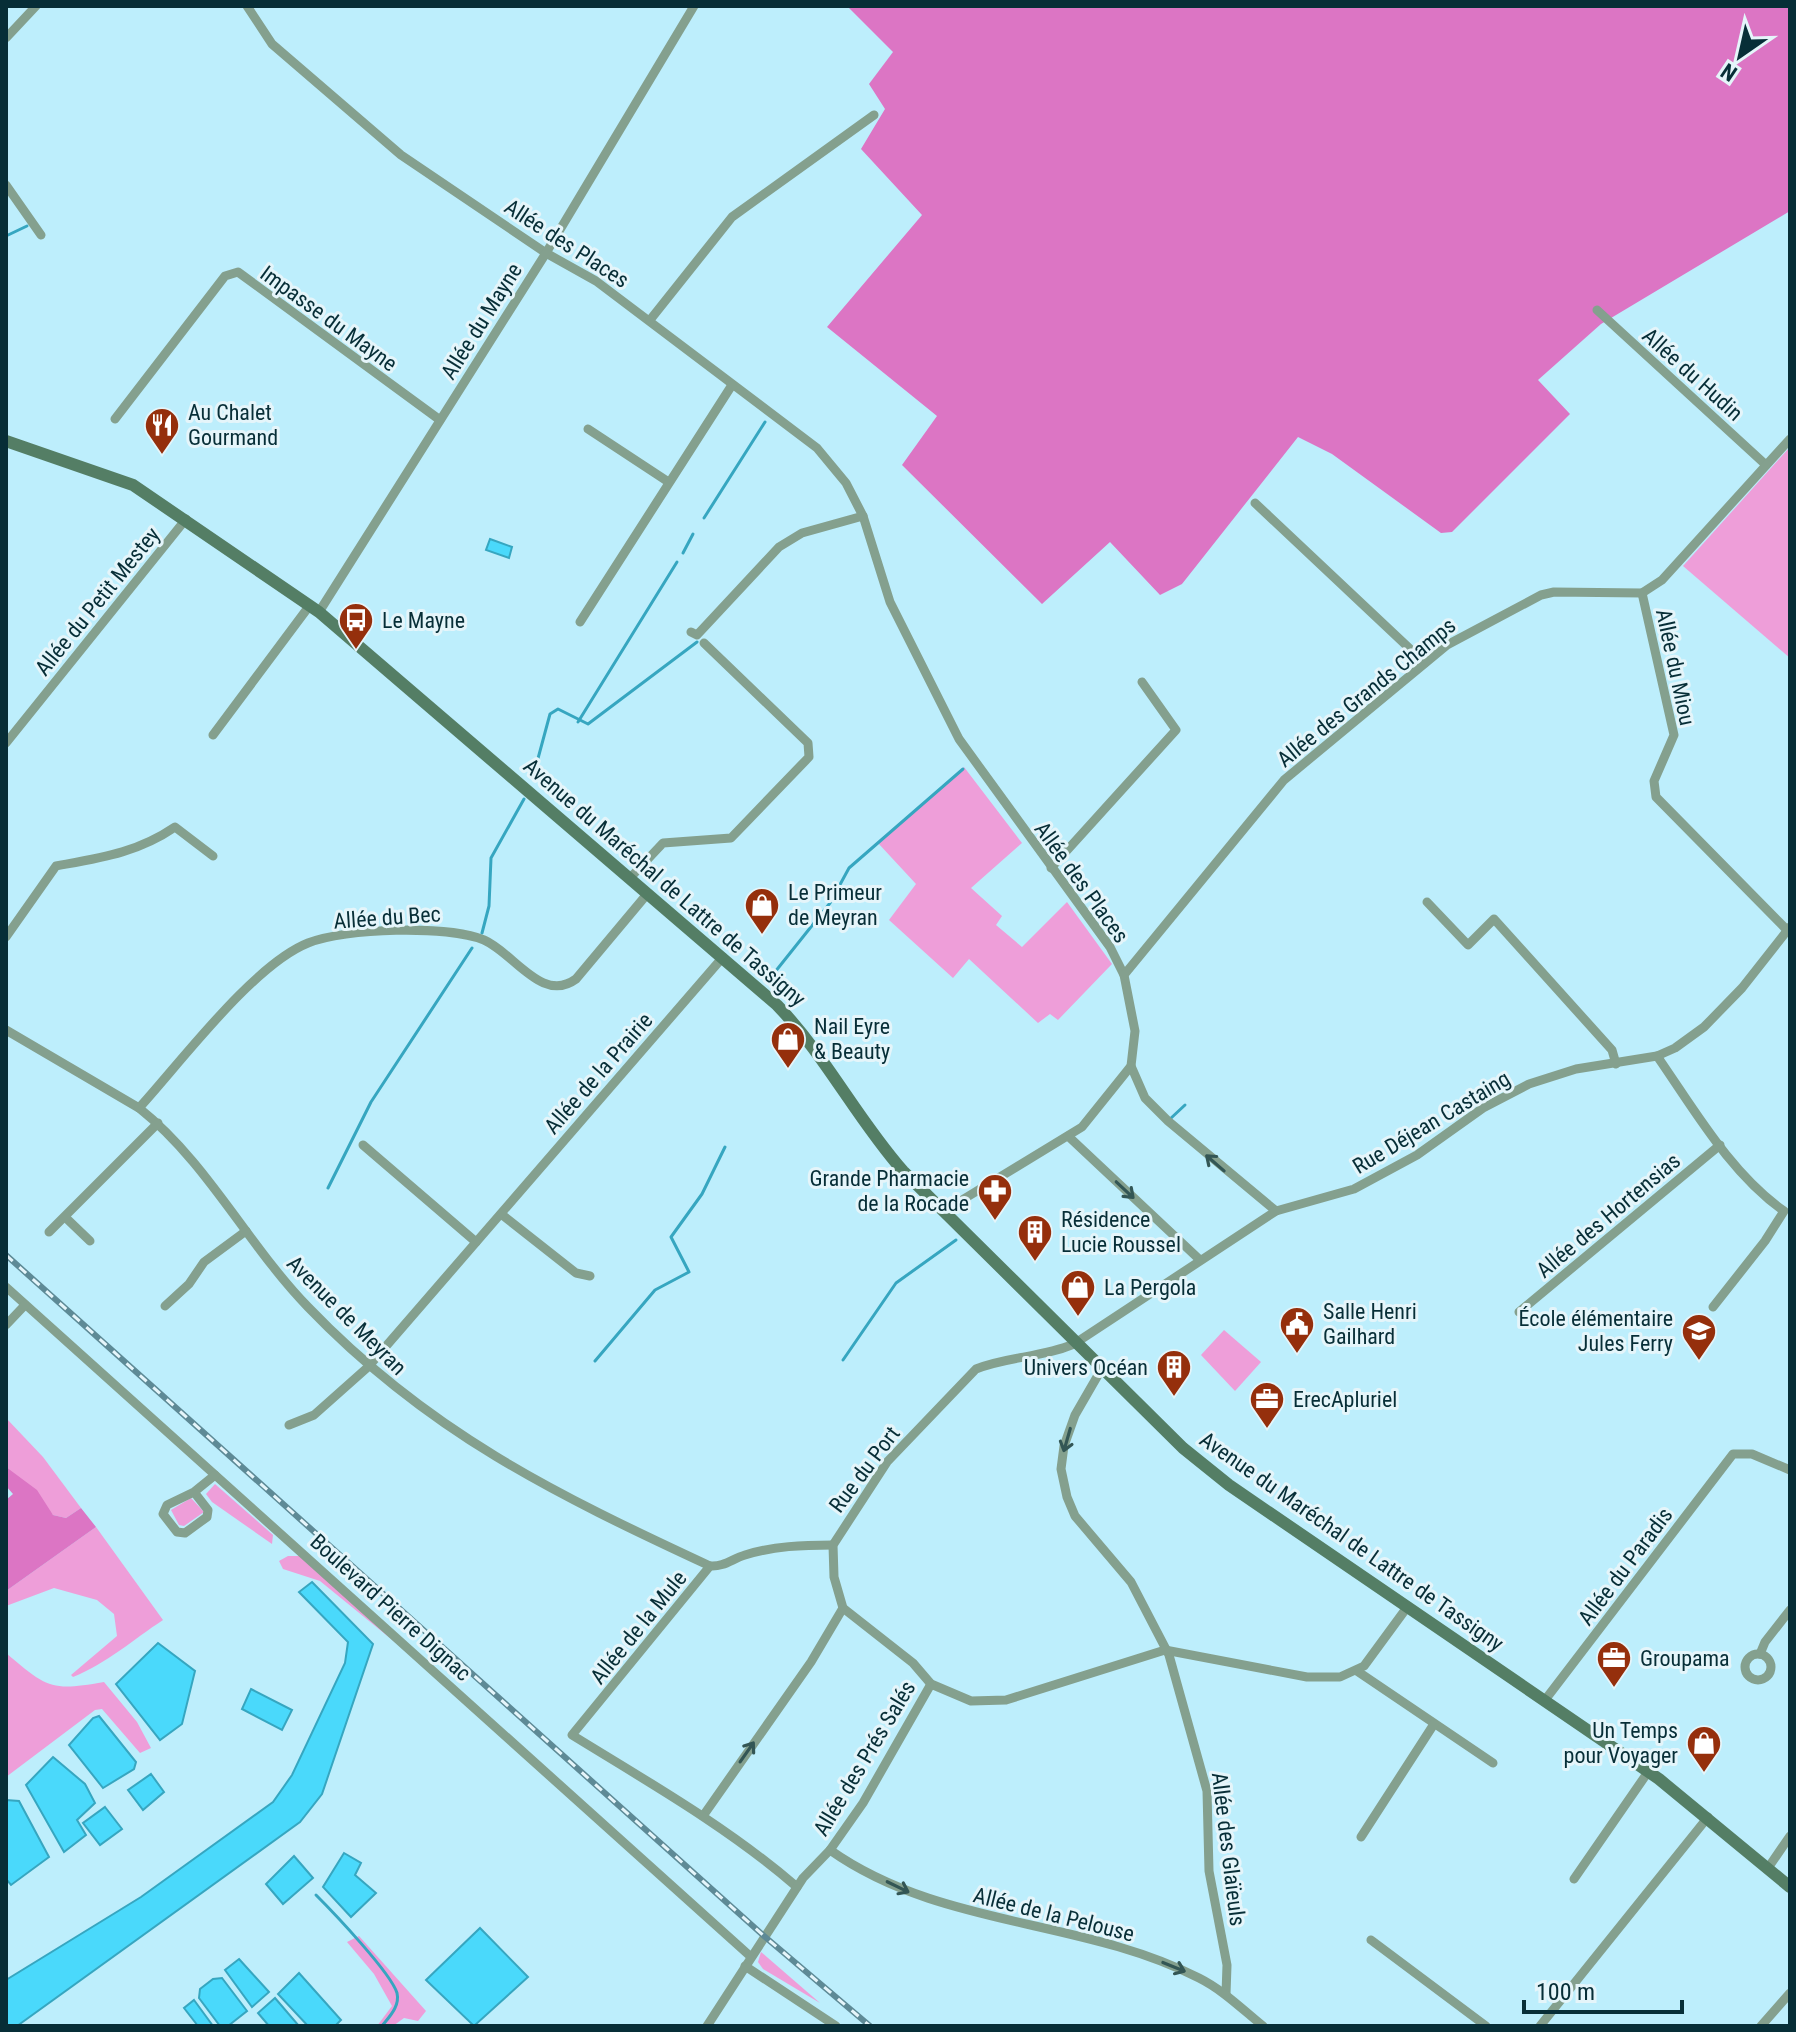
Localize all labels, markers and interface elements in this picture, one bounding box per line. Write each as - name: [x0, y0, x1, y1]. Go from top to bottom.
- north arrow: [1700, 16, 1780, 96]
- text: N: [1717, 58, 1742, 86]
- street label: Allée des Places: [500, 194, 634, 293]
- street label: Allée du Mayne: [436, 259, 527, 384]
- street label: Impasse du Mayne: [256, 261, 402, 376]
- street label: Allée du Hudin: [1638, 323, 1748, 426]
- place label: Au Chalet Gourmand: [188, 400, 278, 450]
- restaurant icon: Au Chalet Gourmand: [143, 406, 181, 456]
- street label: Allée du Petit Mestey: [30, 522, 165, 680]
- bus stop icon: Le Mayne: [337, 601, 375, 651]
- street label: Allée du Miou: [1651, 607, 1700, 728]
- place label: Le Mayne: [382, 608, 465, 633]
- street label: Allée des Grands Champs: [1272, 613, 1461, 772]
- street label: Avenue du Maréchal de Lattre de Tassigny: [519, 753, 811, 1012]
- street label: Allée des Places: [1029, 817, 1134, 948]
- place label: Le Primeur de Meyran: [788, 880, 882, 930]
- shop icon: Le Primeur de Meyran: [743, 886, 781, 936]
- street label: Allée du Bec: [333, 901, 442, 934]
- street label: Allée de la Prairie: [539, 1008, 658, 1139]
- place label: Nail Eyre & Beauty: [814, 1014, 890, 1064]
- shop icon: Nail Eyre & Beauty: [769, 1020, 807, 1070]
- street label: Rue Déjean Castaing: [1348, 1066, 1514, 1179]
- street label: Allée des Hortensias: [1531, 1148, 1685, 1283]
- one-way arrow: [1205, 1154, 1225, 1172]
- place label: Grande Pharmacie de la Rocade: [810, 1166, 969, 1216]
- pharmacy icon: Grande Pharmacie de la Rocade: [976, 1172, 1014, 1222]
- one-way arrow: [1115, 1180, 1135, 1199]
- place label: Résidence Lucie Roussel: [1061, 1207, 1181, 1257]
- building icon: Résidence Lucie Roussel: [1016, 1213, 1054, 1263]
- street label: Avenue de Meyran: [282, 1251, 411, 1380]
- shop icon: La Pergola: [1059, 1268, 1097, 1318]
- place label: La Pergola: [1104, 1275, 1196, 1300]
- place label: Salle Henri Gailhard: [1323, 1299, 1417, 1349]
- public building icon: Salle Henri Gailhard: [1278, 1305, 1316, 1355]
- place label: École élémentaire Jules Ferry: [1519, 1306, 1673, 1356]
- school or university icon: École élémentaire Jules Ferry: [1680, 1312, 1718, 1362]
- building icon: Univers Océan: [1155, 1348, 1193, 1398]
- place label: Univers Océan: [1024, 1355, 1148, 1380]
- office icon: ErecApluriel: [1248, 1380, 1286, 1430]
- place label: ErecApluriel: [1293, 1387, 1397, 1412]
- street label: Rue du Port: [824, 1421, 905, 1517]
- one-way arrow: [1059, 1426, 1074, 1452]
- street label: Avenue du Maréchal de Lattre de Tassigny: [1195, 1427, 1508, 1656]
- street label: Allée du Paradis: [1573, 1503, 1678, 1630]
- street label: Boulevard Pierre Dignac: [305, 1529, 476, 1686]
- street label: Allée de la Mule: [585, 1566, 692, 1689]
- office icon: Groupama: [1595, 1639, 1633, 1689]
- place label: Groupama: [1640, 1646, 1730, 1671]
- street label: Allée des Prés Salés: [808, 1676, 921, 1840]
- place label: Un Temps pour Voyager: [1564, 1718, 1678, 1768]
- shop icon: Un Temps pour Voyager: [1685, 1724, 1723, 1774]
- one-way arrow: [739, 1741, 755, 1763]
- street label: Allée des Glaïeuls: [1207, 1771, 1250, 1927]
- one-way arrow: [886, 1880, 910, 1895]
- street label: Allée de la Pelouse: [971, 1882, 1137, 1947]
- one-way arrow: [1161, 1961, 1186, 1976]
- scale bar: [1524, 1964, 1682, 2014]
- text: 100 m: [1536, 1978, 1595, 2006]

